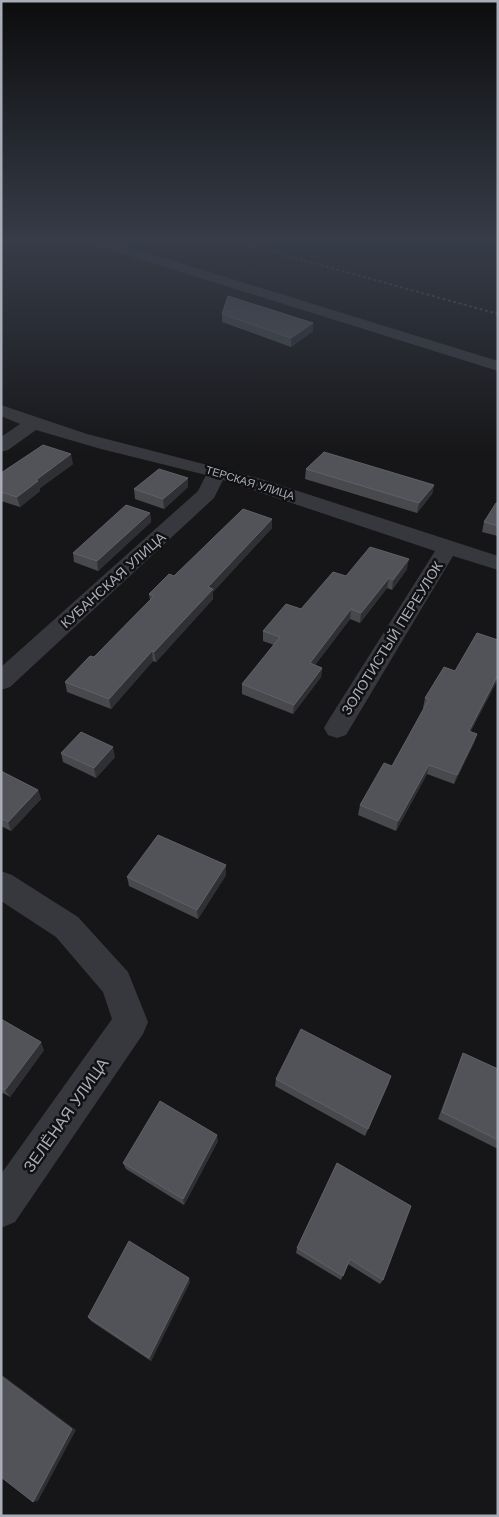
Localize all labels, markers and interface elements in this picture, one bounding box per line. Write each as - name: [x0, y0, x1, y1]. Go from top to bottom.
- street label: ТЕРСКАЯ УЛИЦА: [204, 463, 296, 503]
- street label: КУБАНСКАЯ УЛИЦА: [57, 528, 169, 631]
- street label: ЗОЛОТИСТЫЙ ПЕРЕУЛОК: [337, 557, 446, 718]
- street label: ЗЕЛЁНАЯ УЛИЦА: [20, 1054, 113, 1176]

